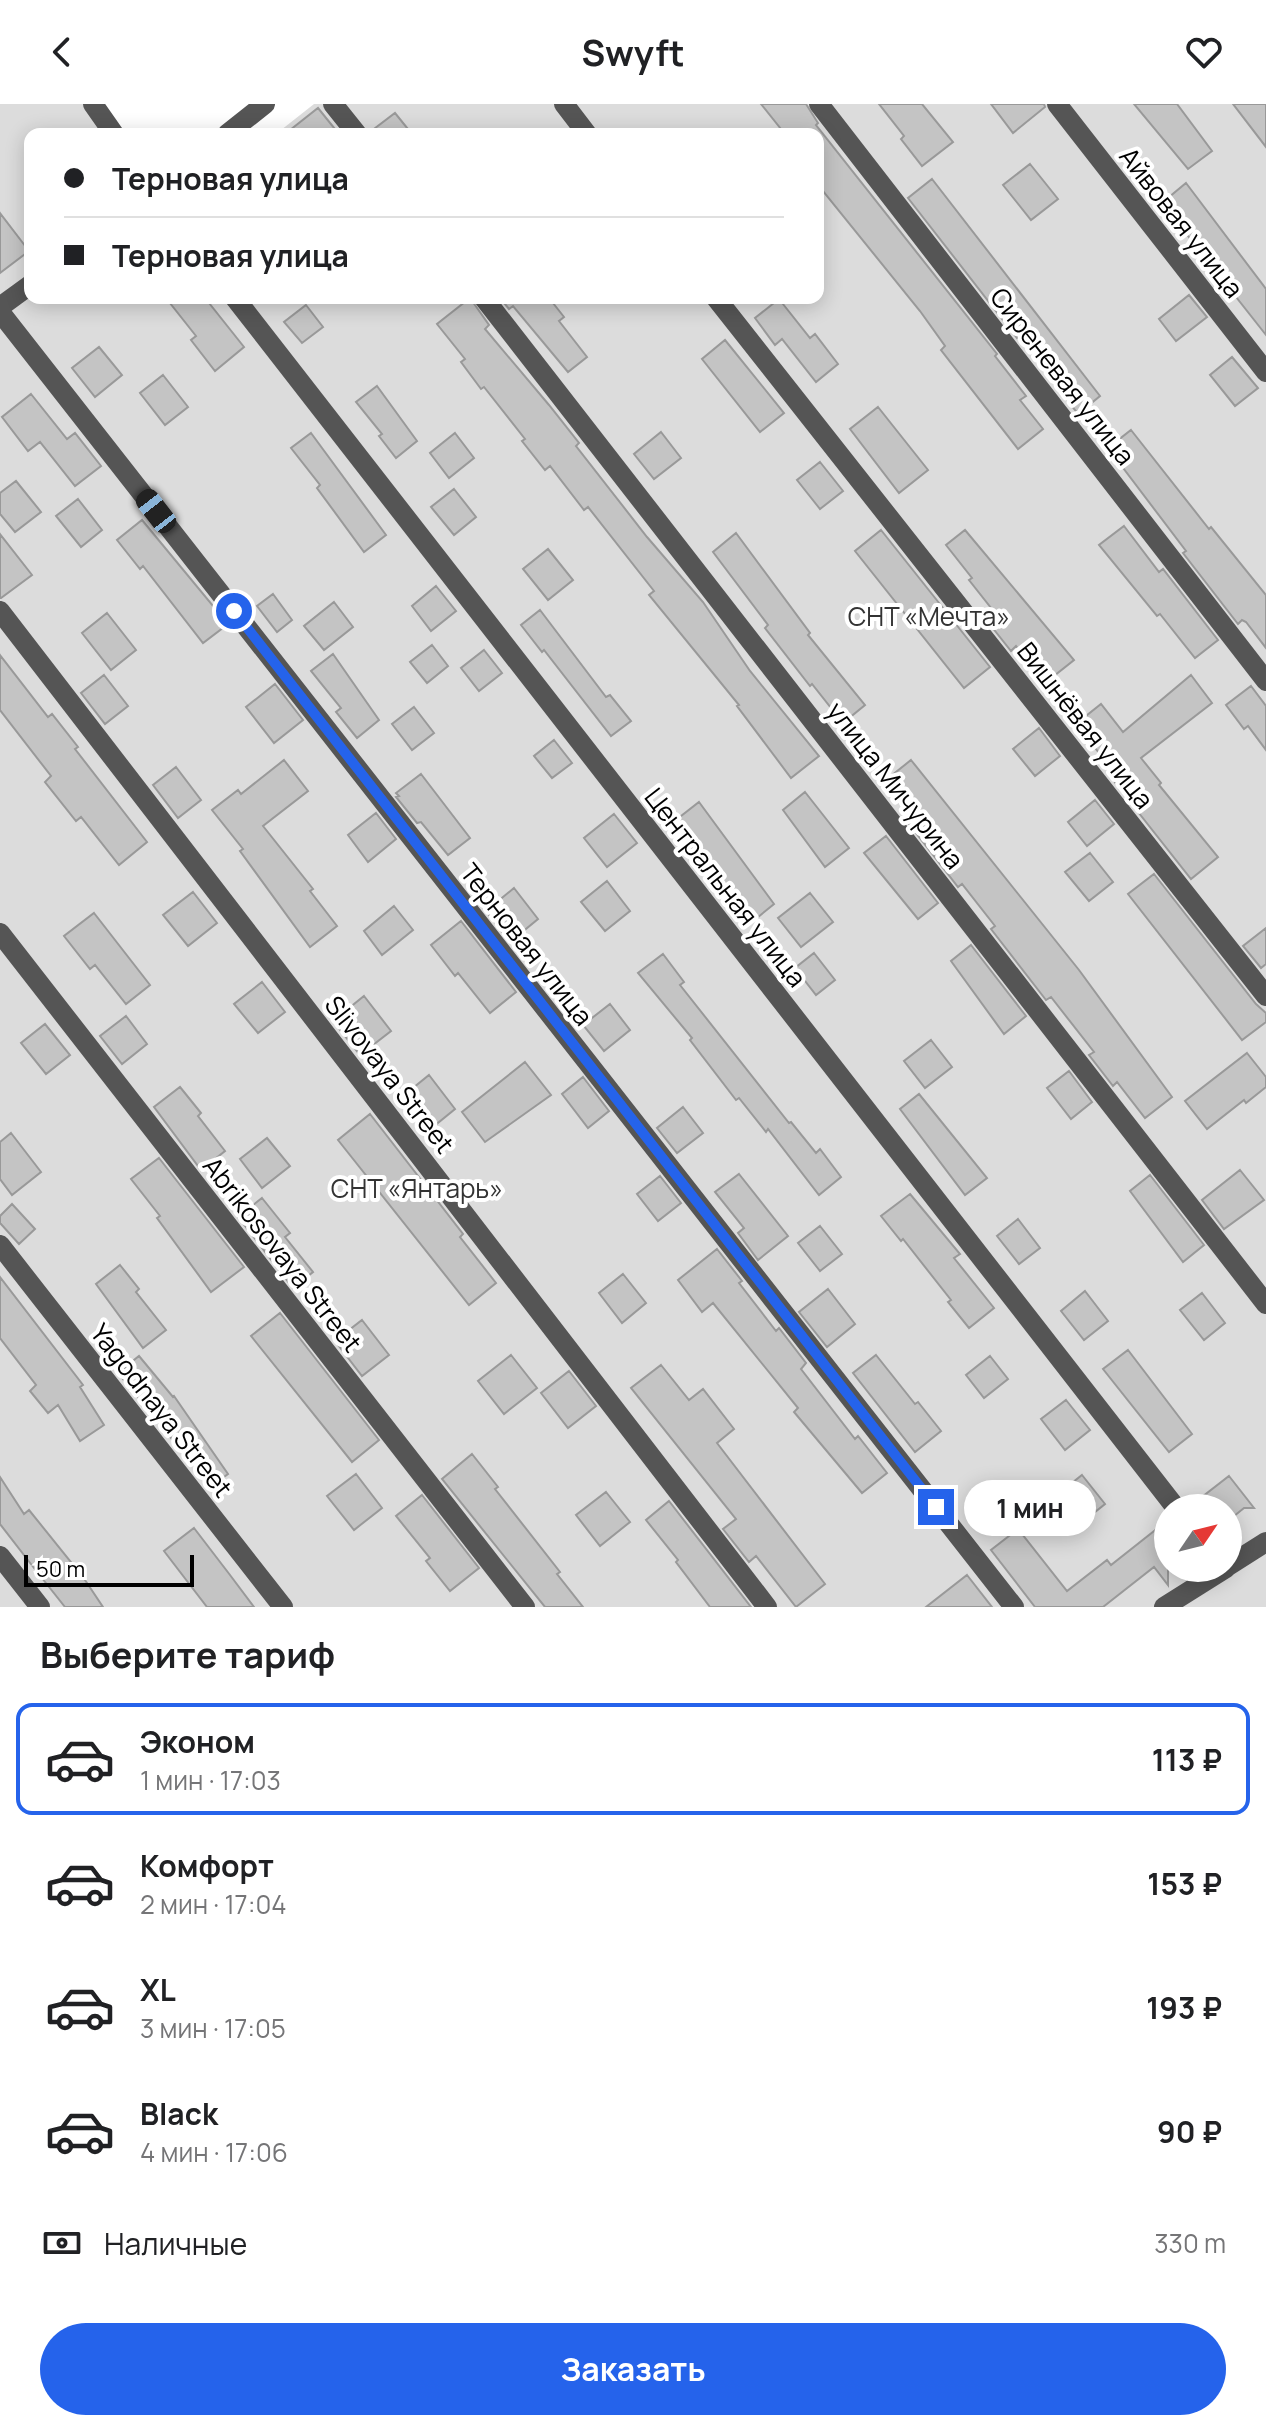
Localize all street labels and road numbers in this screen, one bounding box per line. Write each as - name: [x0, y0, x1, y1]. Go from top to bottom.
- street label: Айвовая улица: [1112, 139, 1252, 305]
- street label: Сиреневая улица: [982, 280, 1144, 472]
- street label: Вишнёвая улица: [1010, 634, 1162, 816]
- street label: улица Мичурина: [819, 694, 973, 876]
- street label: Центральная улица: [637, 780, 815, 994]
- street label: Терновая улица: [452, 856, 602, 1032]
- street label: Slivovaya Street: [317, 988, 463, 1160]
- street label: Abrikosovaya Street: [195, 1149, 371, 1359]
- street label: Yagodnaya Street: [83, 1316, 241, 1504]

